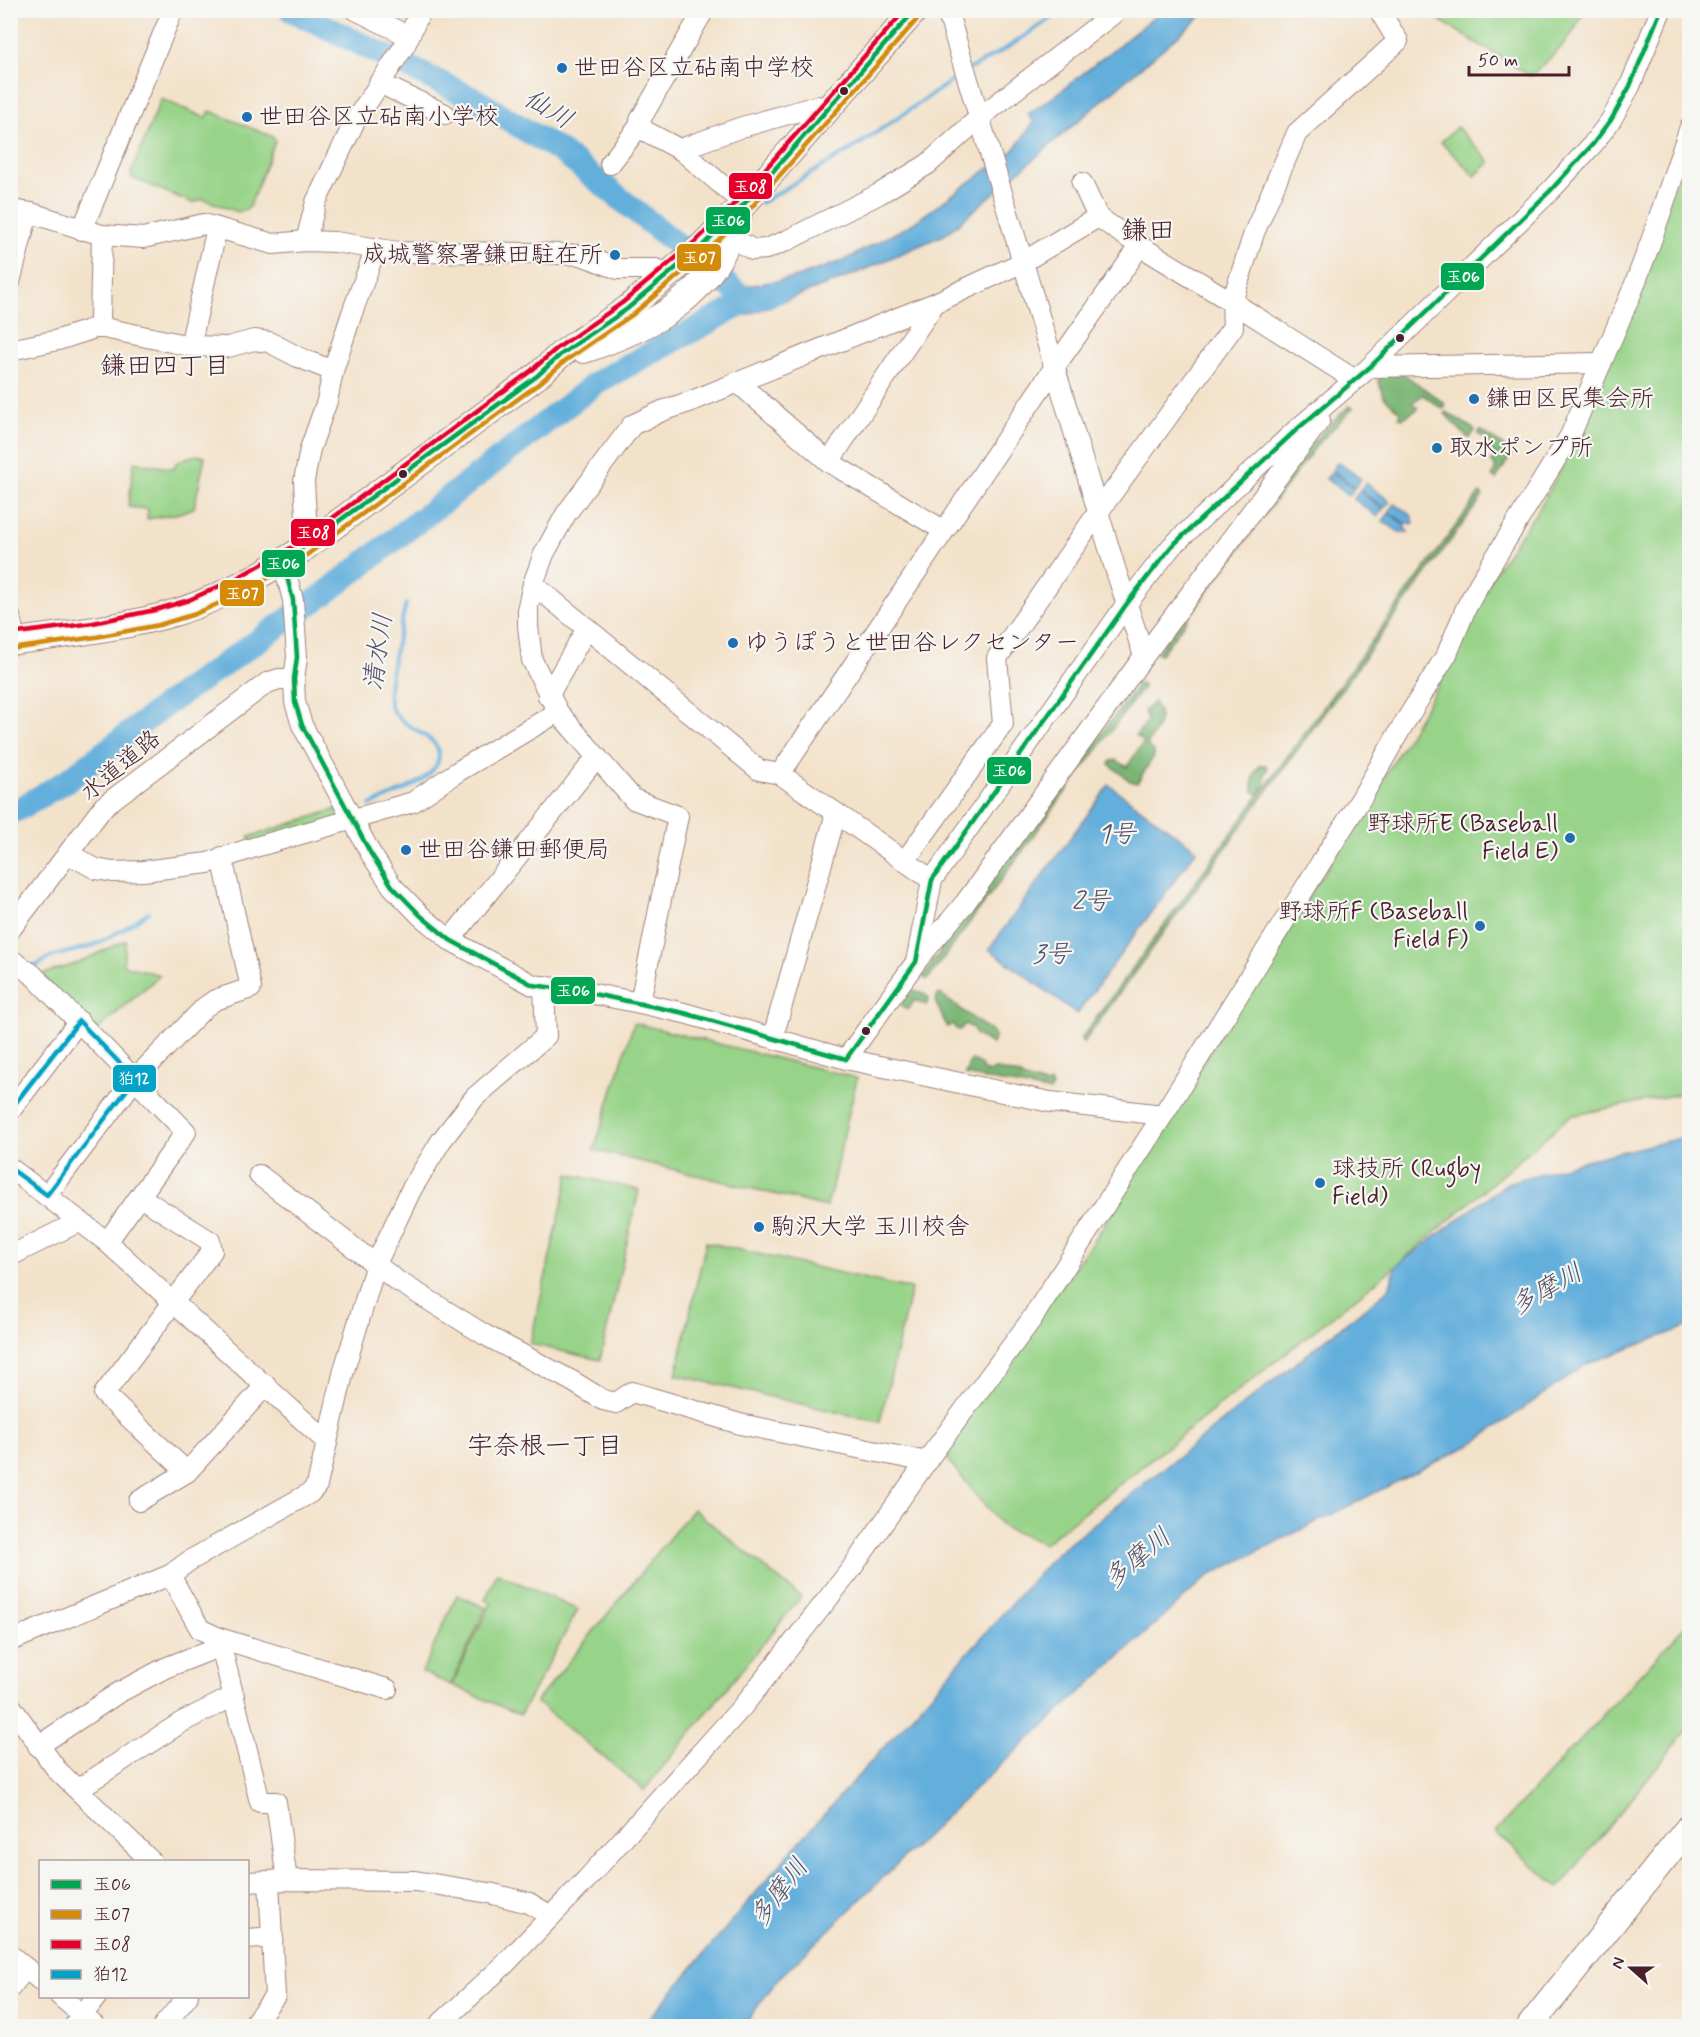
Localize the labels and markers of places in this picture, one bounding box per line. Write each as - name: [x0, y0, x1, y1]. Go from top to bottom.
- place label: 世田谷区立砧南中学校: [574, 53, 814, 84]
- marker: 世田谷区立砧南中学校: [555, 61, 569, 75]
- unlabelled marker: [838, 85, 850, 97]
- place label: 世田谷区立砧南小学校: [259, 102, 499, 133]
- marker: 世田谷区立砧南小学校: [240, 110, 254, 124]
- place label: 成城警察署鎌田駐在所: [363, 240, 603, 271]
- marker: 成城警察署鎌田駐在所: [608, 248, 622, 262]
- unlabelled marker: [1394, 332, 1406, 344]
- place label: 鎌田区民集会所: [1486, 384, 1654, 415]
- marker: 鎌田区民集会所: [1467, 392, 1481, 406]
- place label: 取水ポンプ所: [1449, 433, 1593, 464]
- marker: 取水ポンプ所: [1430, 441, 1444, 455]
- unlabelled marker: [397, 468, 409, 480]
- place label: ゆうぽうと世田谷レクセンター: [745, 628, 1079, 659]
- marker: ゆうぽうと世田谷レクセンター: [726, 636, 740, 650]
- place label: 野球所E (Baseball Field E): [1367, 809, 1558, 868]
- marker: 野球所E (Baseball Field E): [1563, 831, 1577, 845]
- place label: 世田谷鎌田郵便局: [418, 835, 610, 866]
- marker: 世田谷鎌田郵便局: [399, 843, 413, 857]
- place label: 野球所F (Baseball Field F): [1278, 897, 1468, 956]
- marker: 野球所F (Baseball Field F): [1473, 919, 1487, 933]
- unlabelled marker: [860, 1025, 872, 1037]
- place label: 球技所 (Rugby Field): [1332, 1154, 1481, 1213]
- marker: 球技所 (Rugby Field): [1313, 1176, 1327, 1190]
- place label: 駒沢大学 玉川校舎: [771, 1212, 969, 1243]
- marker: 駒沢大学 玉川校舎: [752, 1220, 766, 1234]

